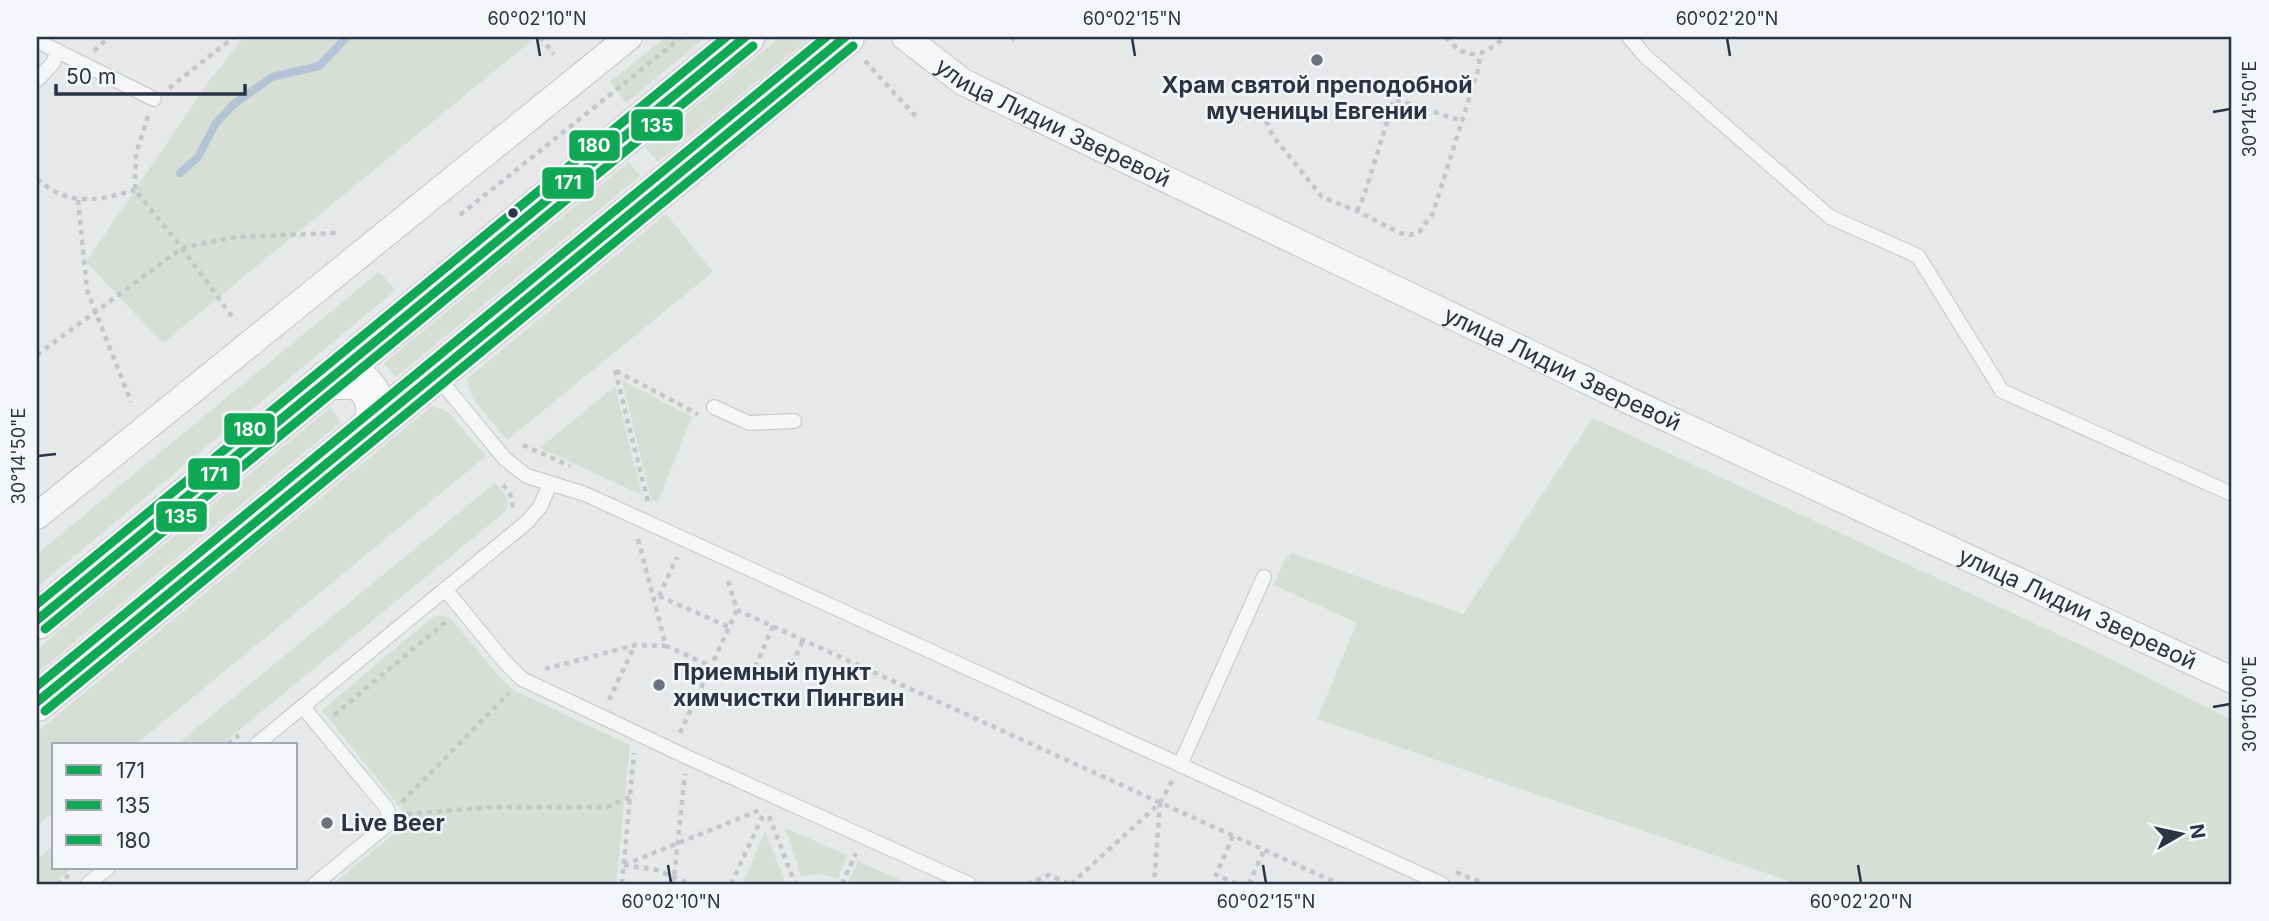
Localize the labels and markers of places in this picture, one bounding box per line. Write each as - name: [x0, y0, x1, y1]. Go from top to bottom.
- marker: Храм святой преподобной мученицы Евгении: [1309, 52, 1325, 68]
- place label: Храм святой преподобной мученицы Евгении: [1161, 71, 1473, 125]
- unlabelled marker: [506, 206, 520, 220]
- place label: Приемный пункт химчистки Пингвин: [673, 658, 904, 712]
- marker: Приемный пункт химчистки Пингвин: [651, 677, 667, 693]
- place label: Live Beer: [341, 809, 445, 837]
- marker: Live Beer: [319, 815, 335, 831]

